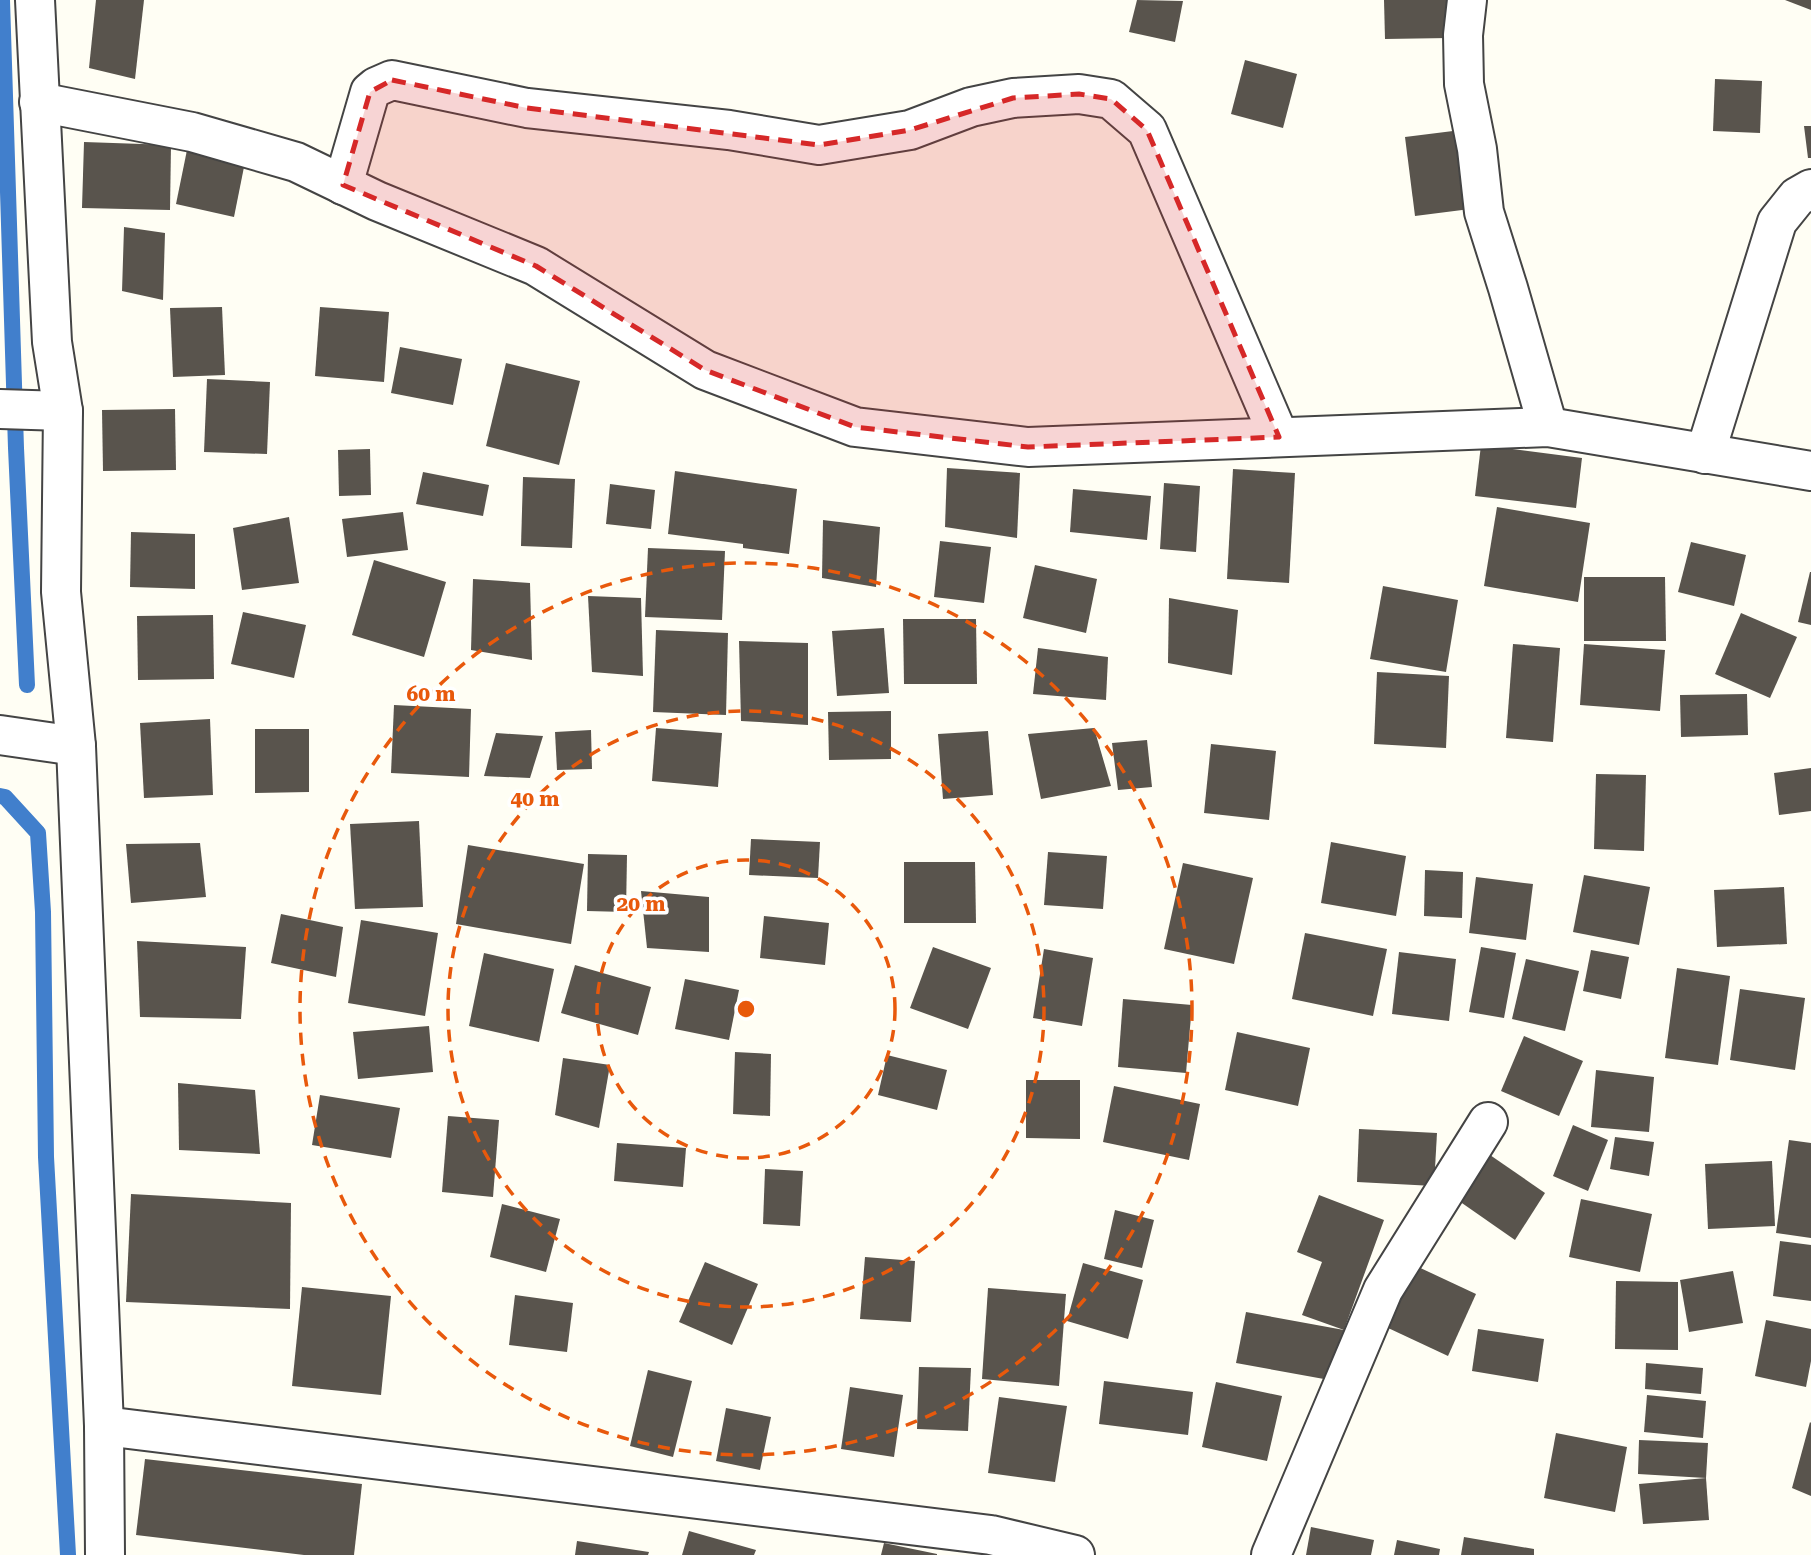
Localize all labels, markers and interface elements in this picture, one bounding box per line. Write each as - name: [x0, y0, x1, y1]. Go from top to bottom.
- text: 60 m: [406, 682, 456, 706]
- text: 40 m: [510, 787, 560, 811]
- text: 20 m: [616, 892, 666, 916]
- centre of rings: [734, 997, 758, 1021]

